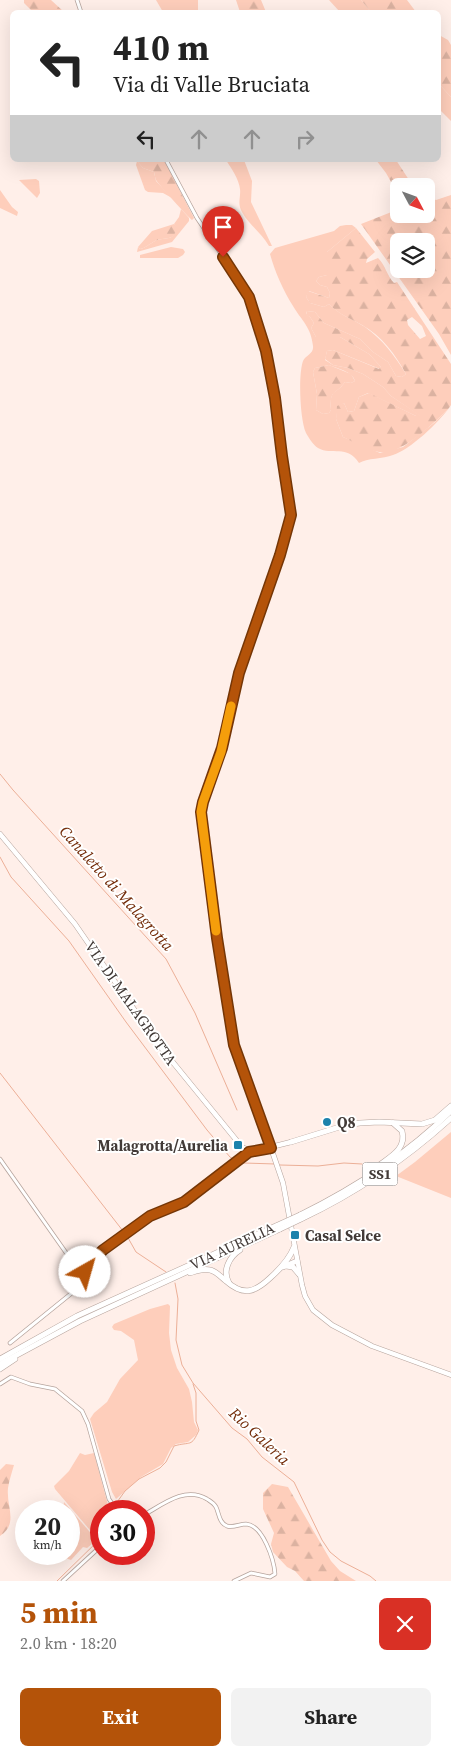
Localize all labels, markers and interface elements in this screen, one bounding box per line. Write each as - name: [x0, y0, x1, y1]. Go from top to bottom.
- text: 410 m: [113, 24, 209, 72]
- icon: left: [30, 30, 95, 95]
- text: Via di Valle Bruciata: [113, 69, 310, 99]
- icon: left: [132, 125, 160, 153]
- icon: ahead: [185, 125, 213, 153]
- icon: ahead: [238, 125, 266, 153]
- icon: right: [291, 125, 319, 153]
- north arrow: [390, 178, 435, 222]
- map controls: [390, 178, 435, 278]
- pin: [202, 206, 244, 257]
- icon: arrive: [209, 213, 237, 241]
- button: layers: [390, 233, 435, 278]
- water label: Canaletto di Malagrotta: [55, 821, 180, 956]
- street label: VIA DI MALAGROTTA: [80, 937, 182, 1069]
- place label: Q8: [337, 1112, 356, 1133]
- marker: Q8: [321, 1116, 333, 1128]
- place label: Malagrotta/Aurelia: [97, 1135, 229, 1156]
- marker: Malagrotta/Aurelia: [232, 1139, 244, 1151]
- road number: SS1: [362, 1162, 398, 1186]
- street label: VIA AURELIA: [186, 1217, 278, 1275]
- place label: Casal Selce: [305, 1225, 381, 1246]
- marker: Casal Selce: [289, 1229, 301, 1241]
- position arrow: [58, 1245, 110, 1297]
- water label: Rio Galeria: [224, 1401, 296, 1470]
- speed limit sign: 30: [90, 1500, 155, 1565]
- text: 20: [34, 1509, 61, 1543]
- text: km/h: [33, 1537, 62, 1553]
- text: 5 min: [20, 1592, 98, 1633]
- button: close: [379, 1598, 431, 1650]
- text: 2.0 km · 18:20: [20, 1632, 117, 1654]
- button: Exit: [20, 1688, 221, 1746]
- button: Share: [231, 1688, 431, 1746]

